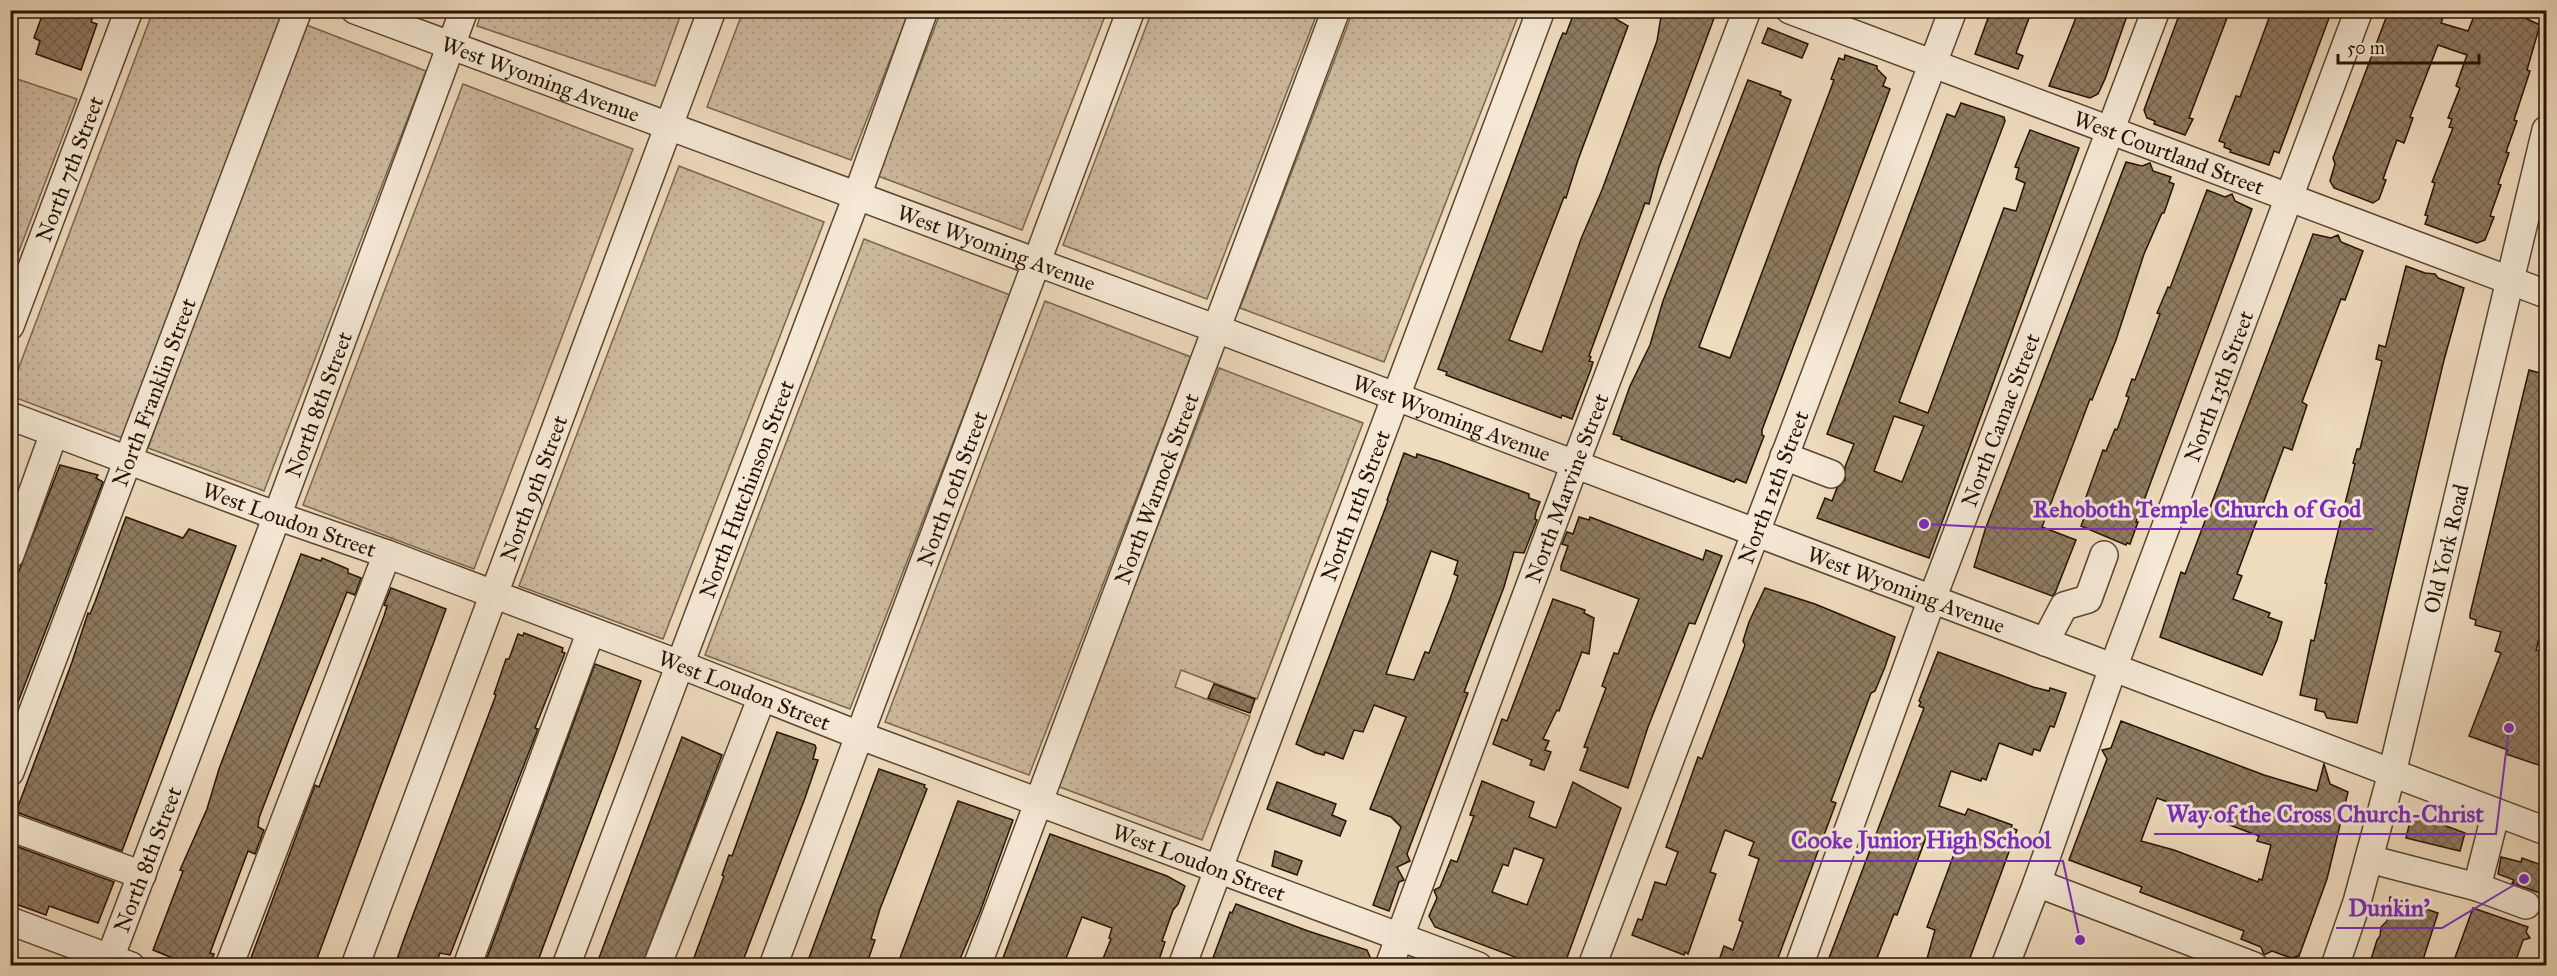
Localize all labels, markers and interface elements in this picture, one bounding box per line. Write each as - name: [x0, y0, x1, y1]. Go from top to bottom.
- scale bar: [2338, 27, 2479, 65]
- street label: West Wyoming Avenue: [438, 30, 644, 128]
- text: 50 m: [2347, 37, 2385, 59]
- street label: North 7th Street: [29, 92, 109, 245]
- street label: West Courtland Street: [2070, 104, 2268, 201]
- street label: West Wyoming Avenue: [894, 198, 1099, 296]
- street label: North Franklin Street: [106, 294, 201, 490]
- street label: North 13th Street: [2178, 306, 2259, 465]
- street label: North 8th Street: [279, 327, 358, 481]
- street label: North Camac Street: [1955, 329, 2045, 510]
- street label: West Wyoming Avenue: [1349, 368, 1554, 467]
- street label: North Hutchinson Street: [693, 376, 800, 602]
- street label: North Warnock Street: [1108, 389, 1205, 588]
- street label: North Marvine Street: [1519, 389, 1614, 586]
- street label: North 12th Street: [1732, 406, 1814, 567]
- street label: North 10th Street: [911, 407, 993, 570]
- street label: North 9th Street: [494, 411, 573, 565]
- street label: North 11th Street: [1314, 426, 1396, 585]
- street label: West Loudon Street: [199, 476, 380, 563]
- street label: Old York Road: [2417, 481, 2474, 616]
- callout: Rehoboth Temple Church of God: [2021, 487, 2373, 529]
- text: Rehoboth Temple Church of God: [2033, 494, 2362, 524]
- street label: West Wyoming Avenue: [1804, 540, 2009, 639]
- street label: West Loudon Street: [655, 644, 835, 736]
- street label: North 8th Street: [108, 783, 187, 936]
- callout: Way of the Cross Church-Christ: [2154, 792, 2496, 834]
- text: Way of the Cross Church-Christ: [2166, 799, 2484, 829]
- street label: West Loudon Street: [1109, 817, 1290, 907]
- callout: Cooke Junior High School: [1779, 819, 2063, 861]
- text: Cooke Junior High School: [1791, 825, 2051, 855]
- callout: Dunkin': [2336, 886, 2442, 928]
- text: Dunkin': [2348, 893, 2430, 923]

